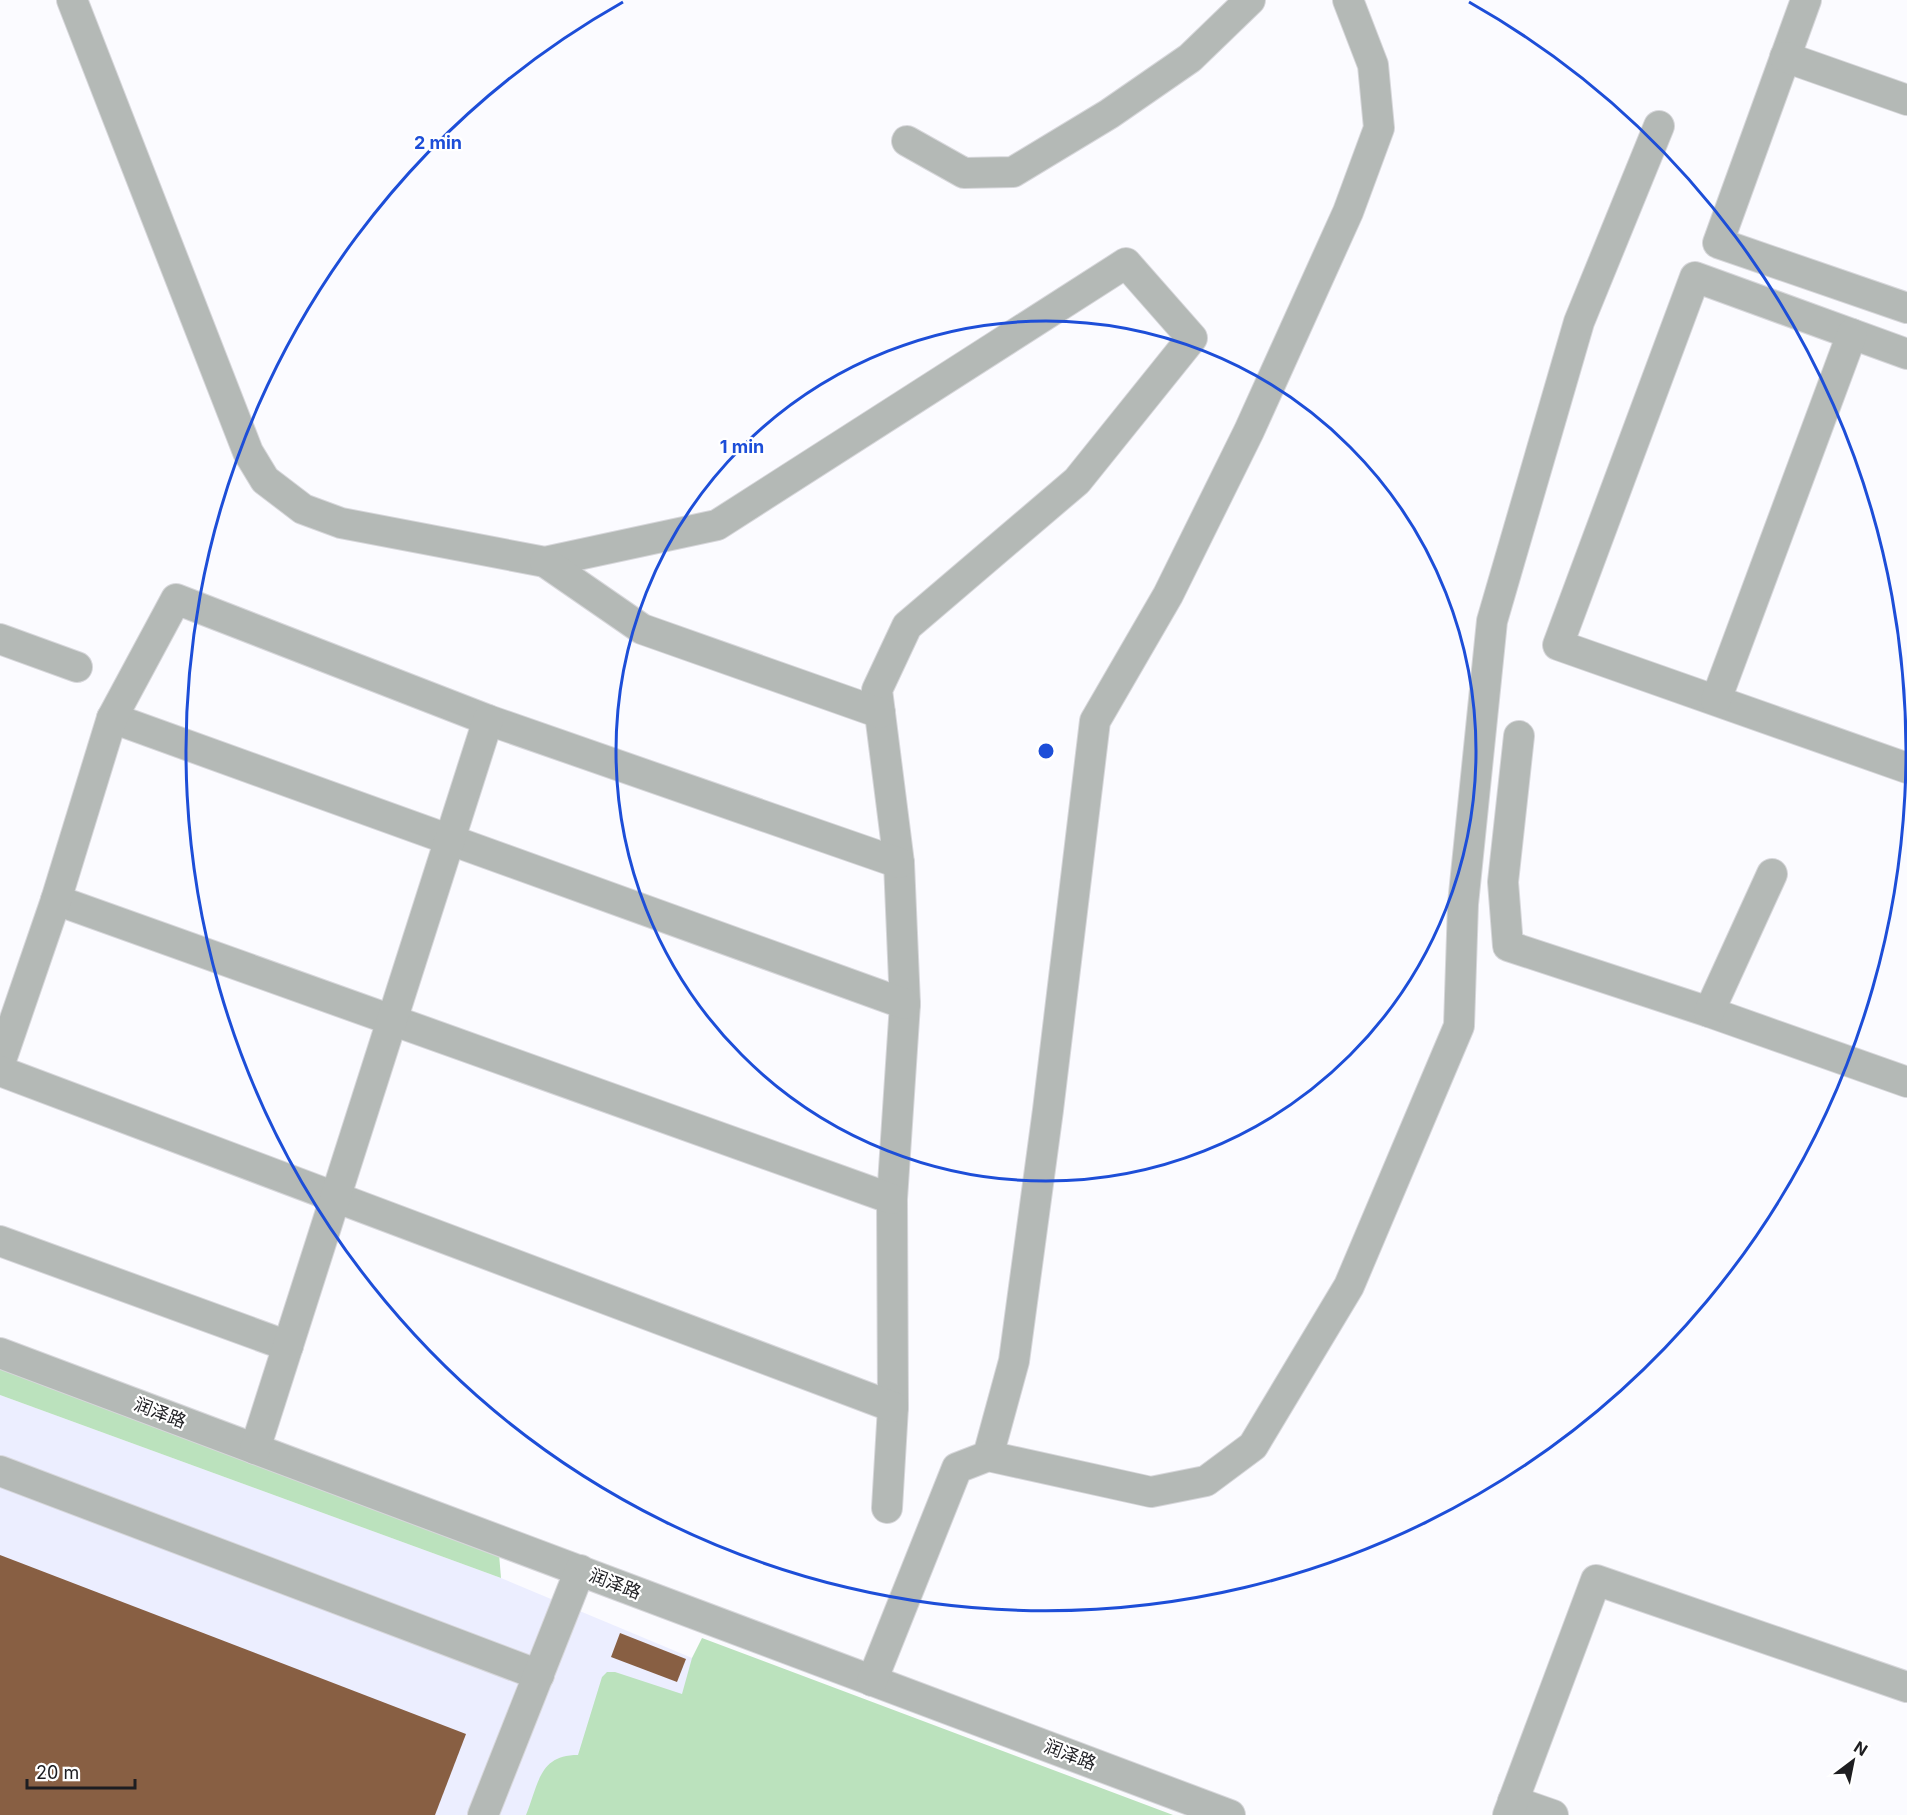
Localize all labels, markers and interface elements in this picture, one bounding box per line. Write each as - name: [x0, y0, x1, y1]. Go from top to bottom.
- text: 2 min: [414, 132, 462, 153]
- text: 1 min: [720, 436, 764, 457]
- centre of rings: [1036, 741, 1056, 761]
- street label: 润泽路: [131, 1393, 189, 1432]
- street label: 润泽路: [586, 1564, 644, 1603]
- north arrow: [1823, 1731, 1883, 1791]
- street label: 润泽路: [1041, 1735, 1099, 1774]
- text: N: [1850, 1737, 1871, 1760]
- scale bar: [27, 1752, 135, 1790]
- text: 20 m: [36, 1762, 79, 1783]

